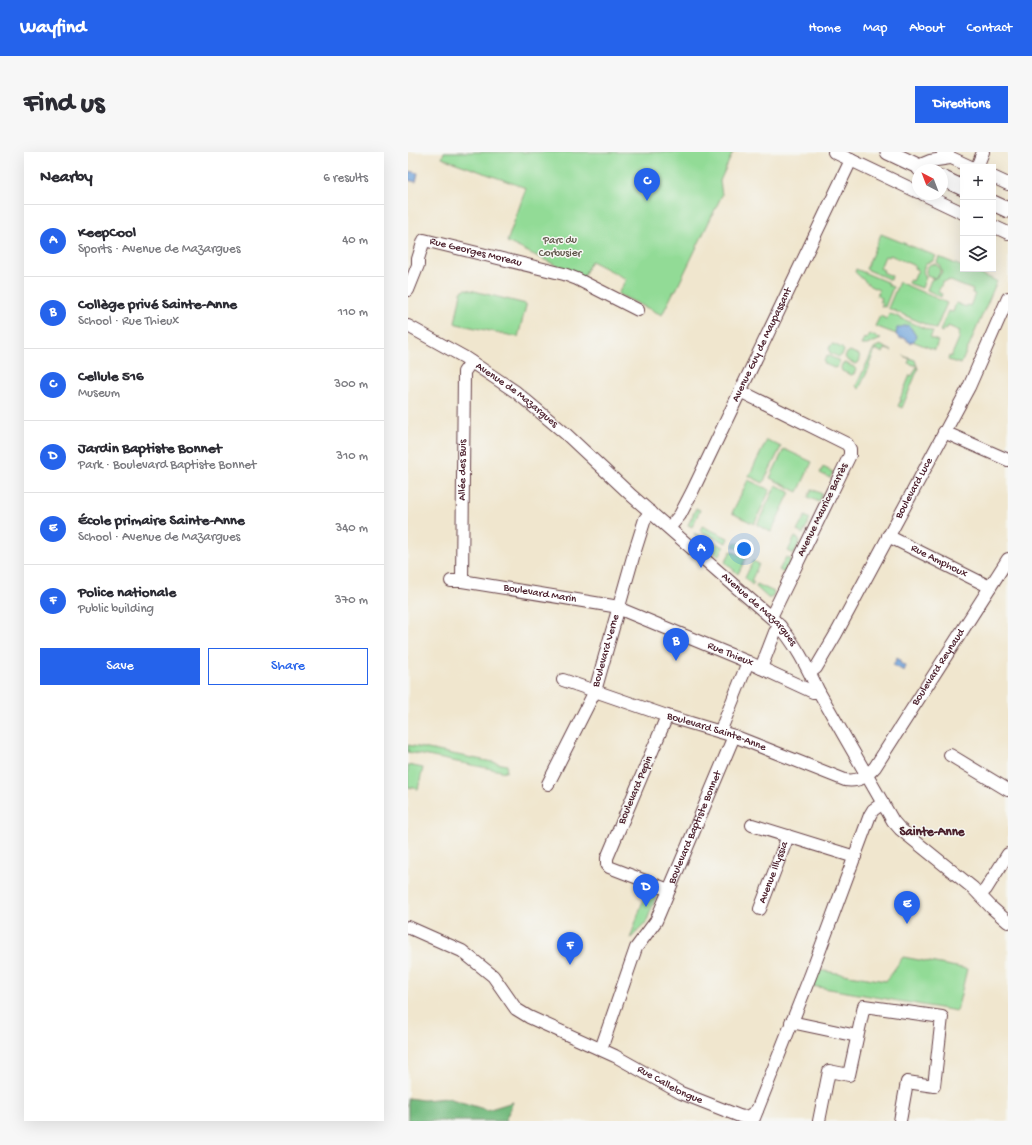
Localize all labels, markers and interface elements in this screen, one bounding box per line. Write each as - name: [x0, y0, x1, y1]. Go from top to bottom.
- text: Wayfind: [20, 17, 86, 40]
- text: Home: [809, 20, 841, 37]
- text: Map: [863, 20, 887, 37]
- text: About: [909, 20, 945, 37]
- text: Contact: [967, 20, 1012, 37]
- button: Directions: [915, 86, 1008, 123]
- text: Find us: [24, 88, 104, 121]
- north arrow: [912, 164, 948, 200]
- map controls: [960, 164, 996, 272]
- button: +: [960, 164, 996, 200]
- text: Nearby: [40, 168, 93, 188]
- pin: C: [634, 168, 660, 201]
- text: 6 results: [323, 171, 368, 186]
- button: −: [960, 200, 996, 236]
- text: KeepCool: [78, 224, 136, 242]
- text: A: [49, 233, 57, 248]
- text: 40 m: [342, 233, 368, 248]
- park label: Parc du Corbusier: [539, 235, 582, 260]
- street label: Rue Georges Moreau: [428, 236, 523, 270]
- button: layers: [960, 236, 996, 272]
- text: Sports · Avenue de Mazargues: [78, 242, 240, 257]
- street label: Avenue Guy de Maupassant: [730, 285, 795, 404]
- text: Collège privé Sainte-Anne: [78, 296, 237, 314]
- text: B: [50, 305, 56, 320]
- text: 110 m: [338, 305, 368, 320]
- text: School · Rue Thieux: [78, 314, 179, 329]
- street label: Avenue de Mazargues: [473, 360, 561, 431]
- text: Cellule 516: [78, 368, 144, 386]
- text: C: [49, 377, 57, 392]
- text: 300 m: [334, 377, 368, 392]
- text: Museum: [78, 386, 120, 401]
- street label: Allée des Buis: [457, 438, 469, 501]
- text: Jardin Baptiste Bonnet: [78, 440, 222, 458]
- text: D: [49, 449, 57, 464]
- text: 310 m: [336, 449, 368, 464]
- street label: Boulevard Luce: [893, 456, 936, 522]
- text: Park · Boulevard Baptiste Bonnet: [78, 458, 256, 473]
- street label: Avenue Maurice Barrès: [795, 461, 851, 559]
- text: École primaire Sainte-Anne: [78, 512, 245, 530]
- text: E: [49, 521, 57, 536]
- text: 340 m: [335, 521, 368, 536]
- text: School · Avenue de Mazargues: [78, 530, 240, 545]
- pin: A: [688, 535, 714, 568]
- your location: [734, 539, 754, 559]
- street label: Rue Amphoux: [909, 542, 969, 581]
- street label: Avenue de Mazargues: [719, 571, 799, 649]
- street label: Boulevard Marin: [502, 582, 578, 606]
- text: Police nationale: [78, 584, 176, 602]
- text: F: [50, 593, 56, 608]
- text: 370 m: [335, 593, 368, 608]
- text: Public building: [78, 602, 154, 617]
- street label: Boulevard Verne: [590, 613, 623, 690]
- street label: Boulevard Reynaud: [909, 626, 968, 709]
- pin: B: [663, 628, 689, 661]
- street label: Rue Thieux: [706, 640, 755, 670]
- button: Save: [40, 648, 200, 685]
- button: Share: [208, 648, 368, 685]
- street label: Boulevard Sainte-Anne: [664, 710, 768, 754]
- street label: Boulevard Pepin: [616, 753, 656, 827]
- street label: Boulevard Baptiste Bonnet: [666, 768, 725, 887]
- district label: Sainte-Anne: [899, 825, 966, 840]
- street label: Avenue Illyssia: [757, 839, 792, 905]
- pin: D: [633, 874, 659, 907]
- pin: E: [894, 891, 920, 924]
- pin: F: [557, 932, 583, 965]
- street label: Rue Callelongue: [635, 1063, 705, 1107]

